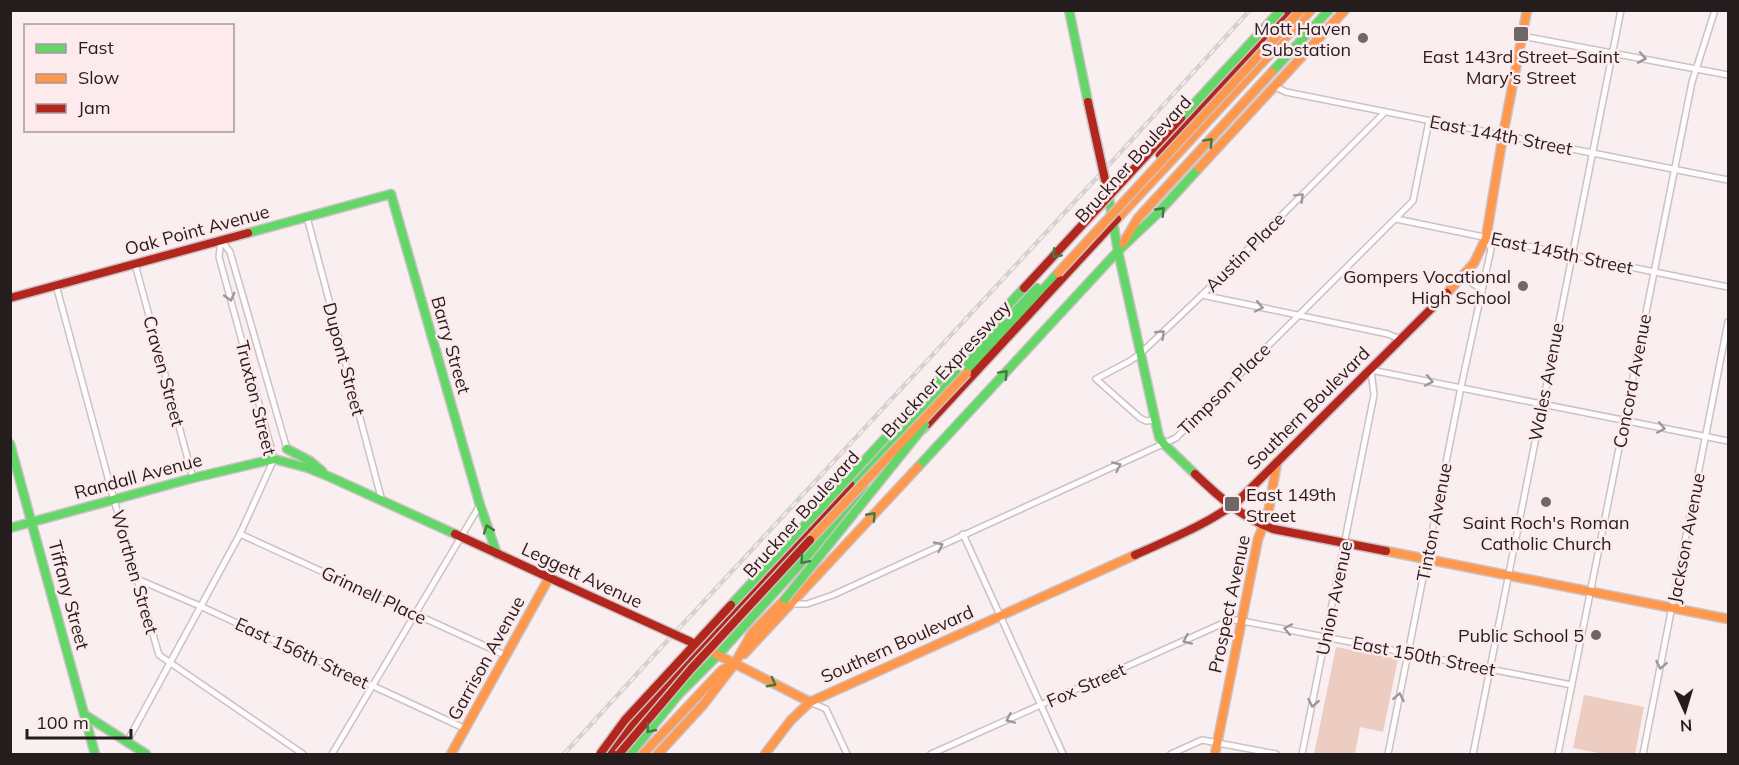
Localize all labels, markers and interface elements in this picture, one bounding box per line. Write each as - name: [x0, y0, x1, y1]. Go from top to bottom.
- place label: Mott Haven Substation: [1254, 17, 1351, 61]
- legend: [24, 24, 234, 132]
- marker: East 143rd Street–Saint Mary’s Street: [1512, 25, 1530, 43]
- marker: Mott Haven Substation: [1356, 31, 1370, 45]
- text: Fast: [78, 36, 114, 59]
- place label: East 143rd Street–Saint Mary’s Street: [1423, 45, 1619, 89]
- one-way arrow: [1637, 52, 1647, 64]
- text: Slow: [78, 66, 120, 89]
- street label: Bruckner Boulevard: [1070, 91, 1196, 227]
- text: Jam: [78, 96, 111, 119]
- street label: East 144th Street: [1428, 110, 1574, 160]
- one-way arrow: [1202, 138, 1213, 148]
- one-way arrow: [1292, 194, 1303, 205]
- street label: Oak Point Avenue: [122, 200, 272, 260]
- one-way arrow: [1154, 207, 1165, 218]
- street label: Austin Place: [1200, 207, 1290, 297]
- street label: East 145th Street: [1489, 227, 1635, 279]
- one-way arrow: [1052, 247, 1063, 257]
- place label: Gompers Vocational High School: [1343, 265, 1511, 309]
- marker: Gompers Vocational High School: [1516, 279, 1530, 293]
- one-way arrow: [223, 291, 235, 302]
- street label: Barry Street: [426, 293, 476, 397]
- street label: Bruckner Expressway: [876, 295, 1016, 442]
- street label: Dupont Street: [318, 300, 370, 418]
- one-way arrow: [1254, 300, 1264, 313]
- street label: Concord Avenue: [1608, 312, 1656, 450]
- street label: Craven Street: [138, 313, 190, 429]
- street label: Wales Avenue: [1523, 321, 1569, 443]
- one-way arrow: [1153, 331, 1164, 342]
- street label: Truxton Street: [231, 338, 281, 458]
- street label: Timpson Place: [1173, 338, 1275, 440]
- street label: Southern Boulevard: [1242, 342, 1374, 474]
- one-way arrow: [997, 370, 1008, 381]
- one-way arrow: [1424, 374, 1434, 387]
- one-way arrow: [1656, 421, 1666, 434]
- street label: Bruckner Boulevard: [738, 446, 864, 582]
- street label: Randall Avenue: [72, 448, 204, 504]
- one-way arrow: [1110, 461, 1121, 473]
- street label: Tinton Avenue: [1411, 461, 1457, 583]
- street label: Jackson Avenue: [1662, 471, 1710, 605]
- place label: East 149th Street: [1246, 483, 1336, 527]
- marker: East 149th Street: [1223, 495, 1241, 513]
- marker: Saint Roch's Roman Catholic Church: [1539, 495, 1553, 509]
- street label: Worthen Street: [106, 507, 164, 637]
- place label: Saint Roch's Roman Catholic Church: [1462, 511, 1630, 555]
- one-way arrow: [864, 513, 875, 524]
- one-way arrow: [483, 524, 496, 535]
- street label: Prospect Avenue: [1203, 533, 1255, 675]
- street label: Leggett Avenue: [518, 537, 646, 613]
- street label: Tiffany Street: [43, 538, 95, 652]
- street label: Union Avenue: [1311, 539, 1357, 657]
- one-way arrow: [932, 541, 943, 553]
- one-way arrow: [800, 553, 811, 564]
- street label: Grinnell Place: [318, 561, 430, 629]
- street label: Garrison Avenue: [442, 592, 530, 724]
- street label: Southern Boulevard: [817, 600, 977, 688]
- street label: East 156th Street: [232, 612, 372, 694]
- one-way arrow: [1283, 623, 1293, 636]
- place label: Public School 5: [1458, 624, 1584, 647]
- marker: Public School 5: [1589, 628, 1603, 642]
- street label: East 150th Street: [1351, 631, 1497, 681]
- one-way arrow: [1183, 632, 1194, 644]
- street label: Fox Street: [1043, 657, 1129, 713]
- one-way arrow: [1655, 660, 1668, 670]
- one-way arrow: [766, 676, 777, 687]
- north arrow: [1655, 681, 1715, 741]
- one-way arrow: [1392, 692, 1405, 702]
- one-way arrow: [1307, 698, 1320, 708]
- scale bar: [27, 702, 130, 740]
- text: 100 m: [36, 711, 89, 734]
- one-way arrow: [1005, 712, 1016, 724]
- text: N: [1679, 716, 1693, 736]
- one-way arrow: [647, 722, 658, 733]

